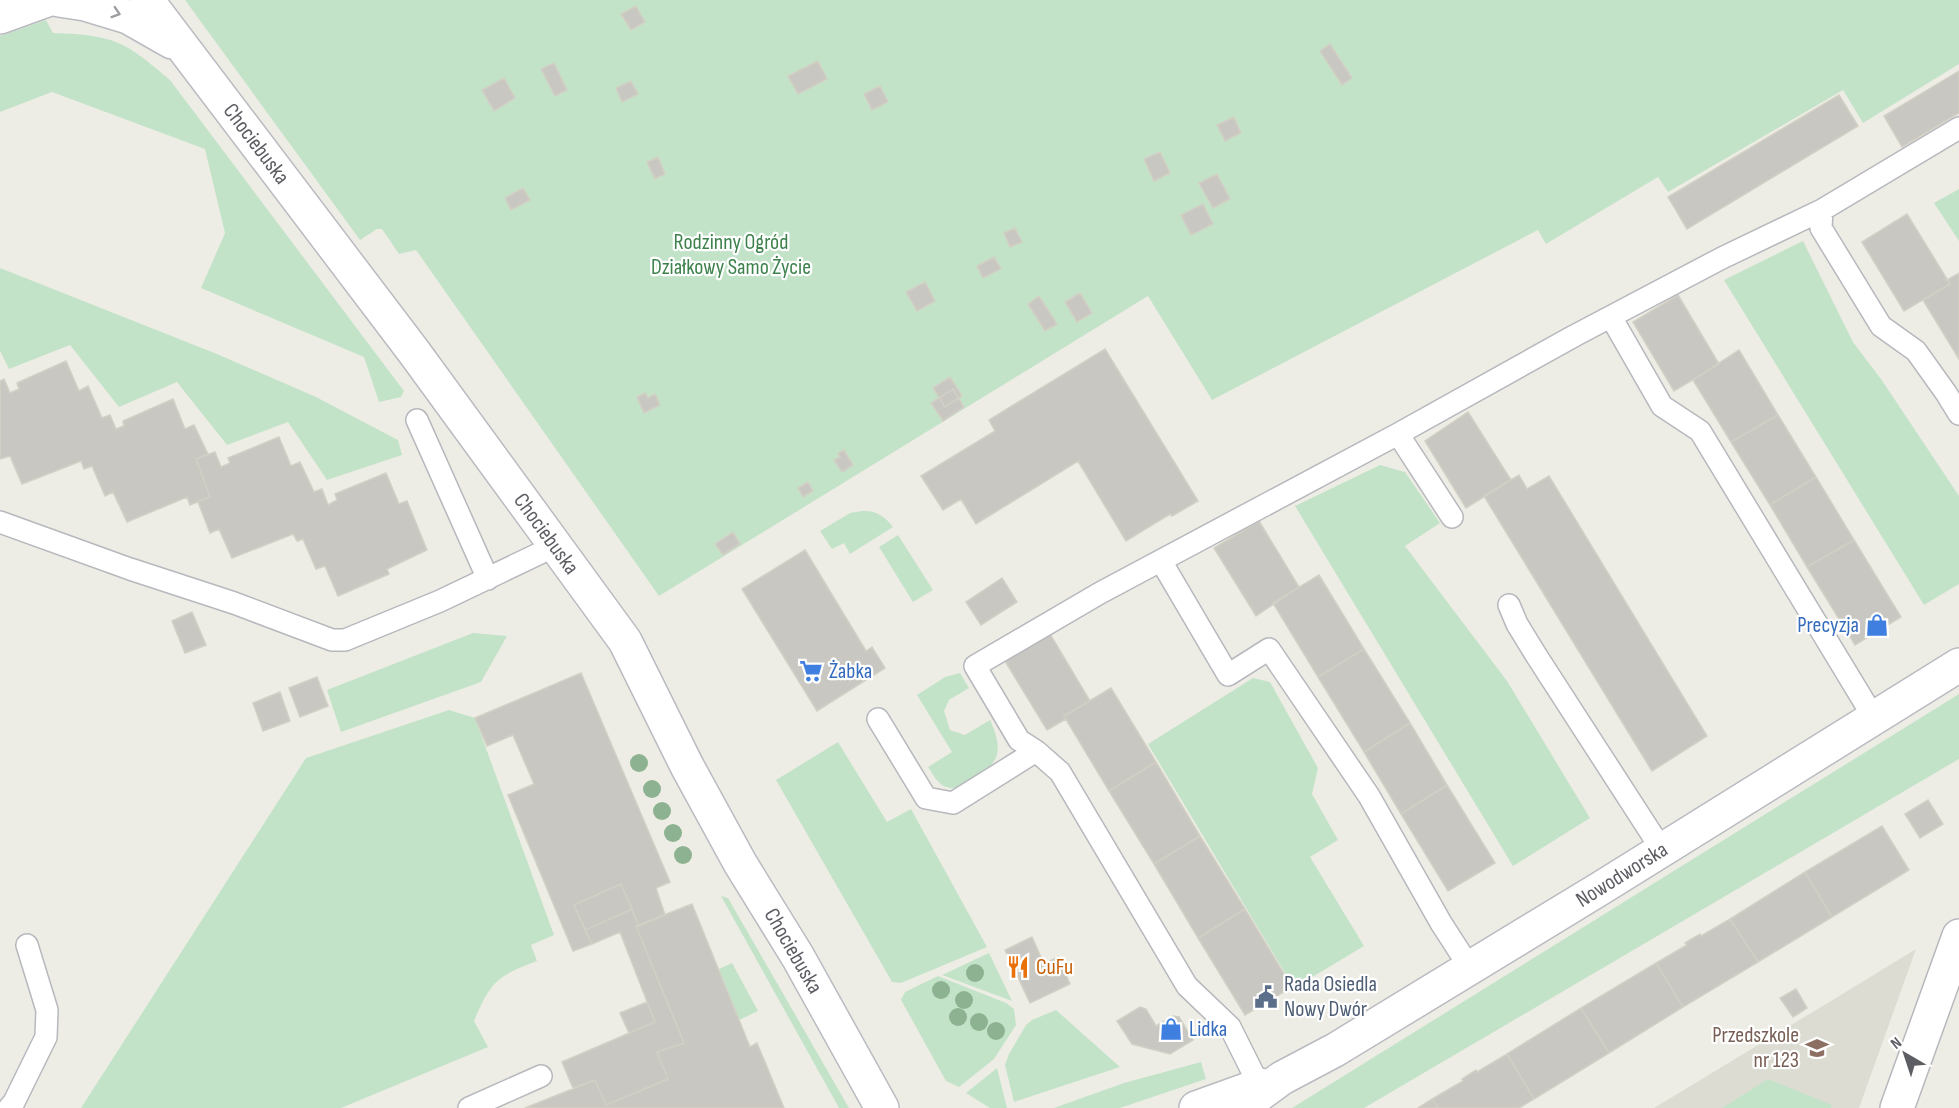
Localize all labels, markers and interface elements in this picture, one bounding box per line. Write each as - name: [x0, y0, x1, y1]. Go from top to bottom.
- one-way arrow: [110, 6, 121, 19]
- street label: Chociebuska: [217, 98, 295, 190]
- park label: Rodzinny Ogród Działkowy Samo Życie: [651, 229, 811, 281]
- street label: Chociebuska: [507, 488, 585, 580]
- place label: Precyzja: [1797, 612, 1859, 639]
- shop icon: Precyzja: [1864, 612, 1890, 638]
- supermarket icon: Żabka: [798, 658, 824, 684]
- place label: Żabka: [829, 658, 872, 685]
- street label: Nowodworska: [1571, 836, 1673, 914]
- street label: Chociebuska: [758, 904, 828, 998]
- restaurant icon: CuFu: [1005, 954, 1031, 980]
- place label: CuFu: [1036, 954, 1073, 981]
- place label: Rada Osiedla Nowy Dwór: [1284, 971, 1377, 1023]
- public building icon: Rada Osiedla Nowy Dwór: [1253, 984, 1279, 1010]
- shop icon: Lidka: [1158, 1016, 1184, 1042]
- place label: Lidka: [1189, 1016, 1227, 1043]
- place label: Przedszkole nr 123: [1712, 1022, 1799, 1074]
- north arrow: [1875, 1024, 1935, 1084]
- text: N: [1887, 1033, 1906, 1054]
- school or university icon: Przedszkole nr 123: [1804, 1035, 1830, 1061]

